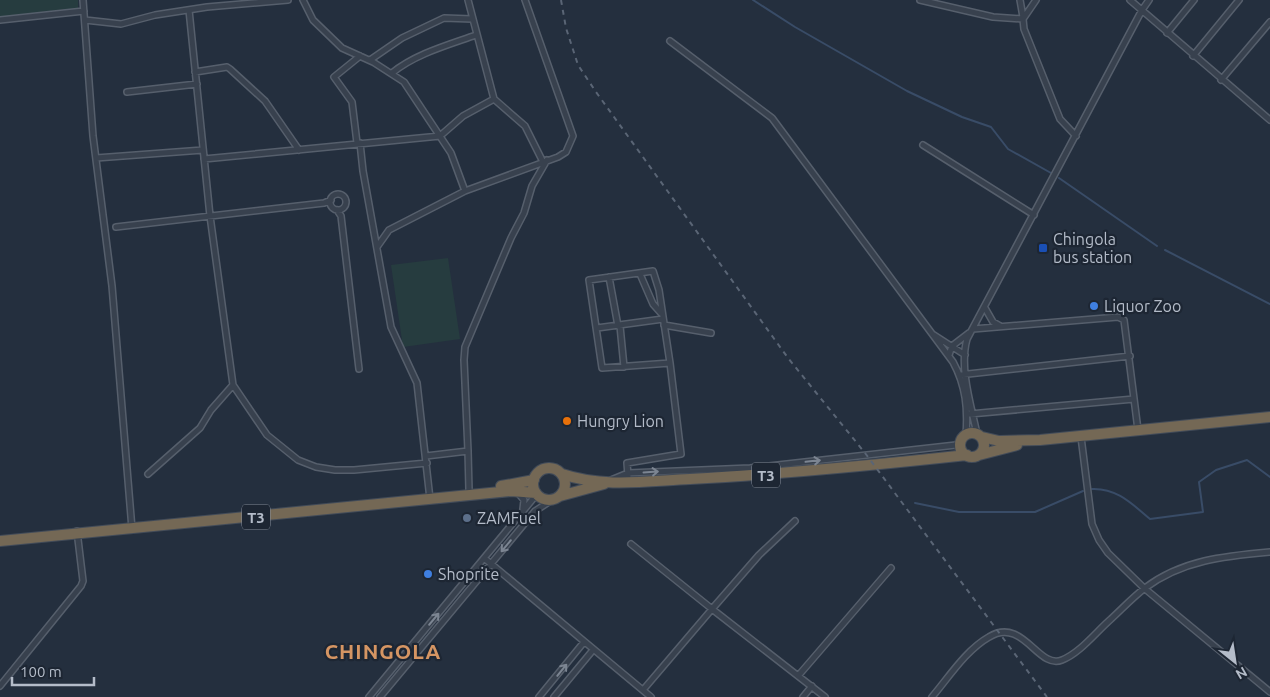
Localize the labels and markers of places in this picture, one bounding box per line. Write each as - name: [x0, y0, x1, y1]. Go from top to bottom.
- place label: Chingola bus station: [1053, 230, 1132, 266]
- marker: Chingola bus station: [1037, 242, 1049, 254]
- place label: Liquor Zoo: [1104, 297, 1181, 315]
- marker: Liquor Zoo: [1088, 300, 1100, 312]
- place label: Hungry Lion: [577, 412, 664, 430]
- marker: Hungry Lion: [561, 415, 573, 427]
- place label: ZAMFuel: [477, 509, 541, 527]
- marker: ZAMFuel: [461, 512, 473, 524]
- place label: Shoprite: [438, 565, 499, 583]
- marker: Shoprite: [422, 568, 434, 580]

